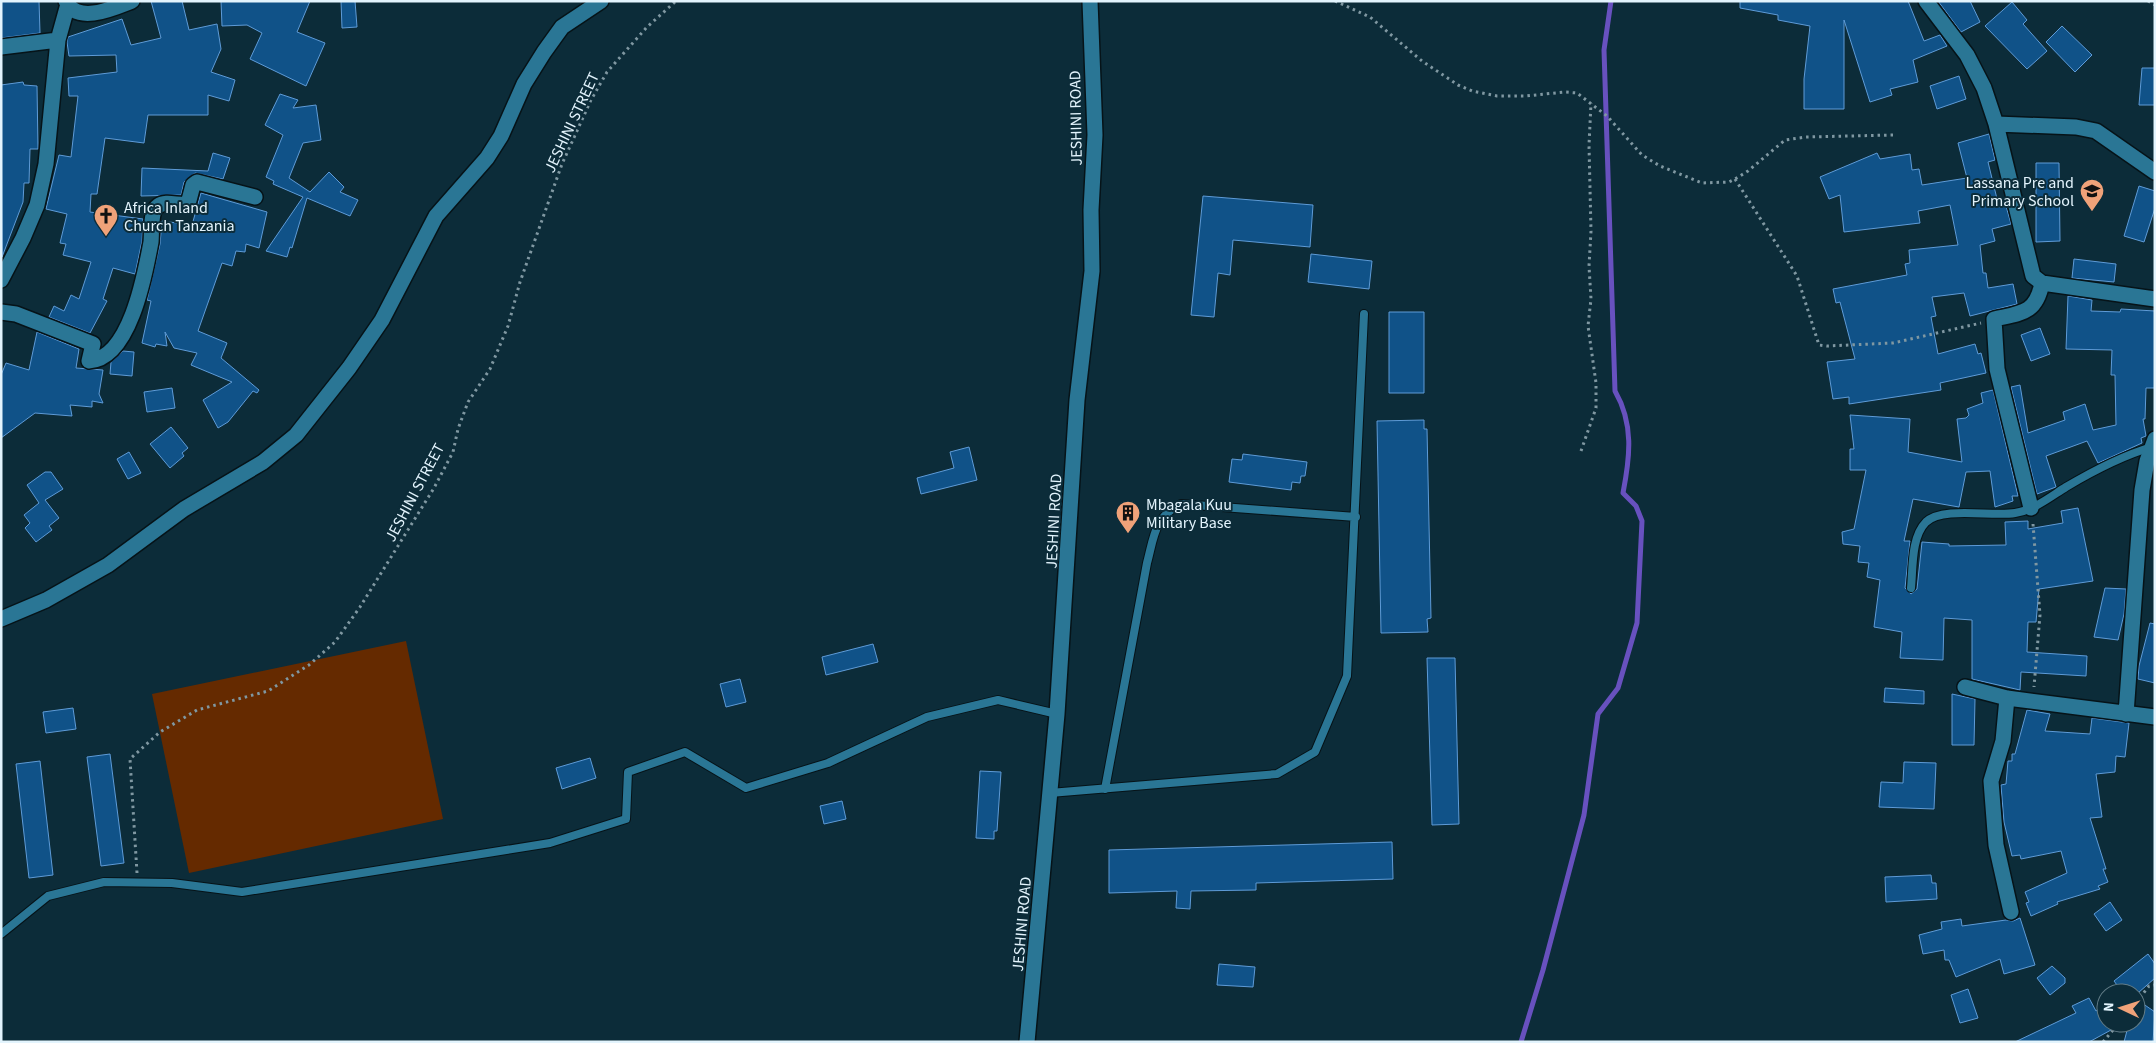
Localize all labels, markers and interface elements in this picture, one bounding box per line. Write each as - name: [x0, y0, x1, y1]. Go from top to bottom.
- street label: JESHINI STREET: [539, 68, 605, 176]
- street label: JESHINI ROAD: [1064, 70, 1088, 166]
- place label: Lassana Pre and Primary School: [1965, 172, 2074, 212]
- school or university icon: Lassana Pre and Primary School: [2079, 178, 2105, 212]
- place label: Africa Inland Church Tanzania: [124, 197, 235, 237]
- church icon: Africa Inland Church Tanzania: [93, 203, 119, 237]
- street label: JESHINI STREET: [380, 439, 450, 545]
- street label: JESHINI ROAD: [1041, 473, 1067, 569]
- place label: Mbagala Kuu Military Base: [1146, 494, 1232, 534]
- building icon: Mbagala Kuu Military Base: [1115, 500, 1141, 534]
- street label: JESHINI ROAD: [1007, 876, 1037, 972]
- north arrow: [2096, 983, 2146, 1033]
- text: N: [2099, 1002, 2119, 1013]

